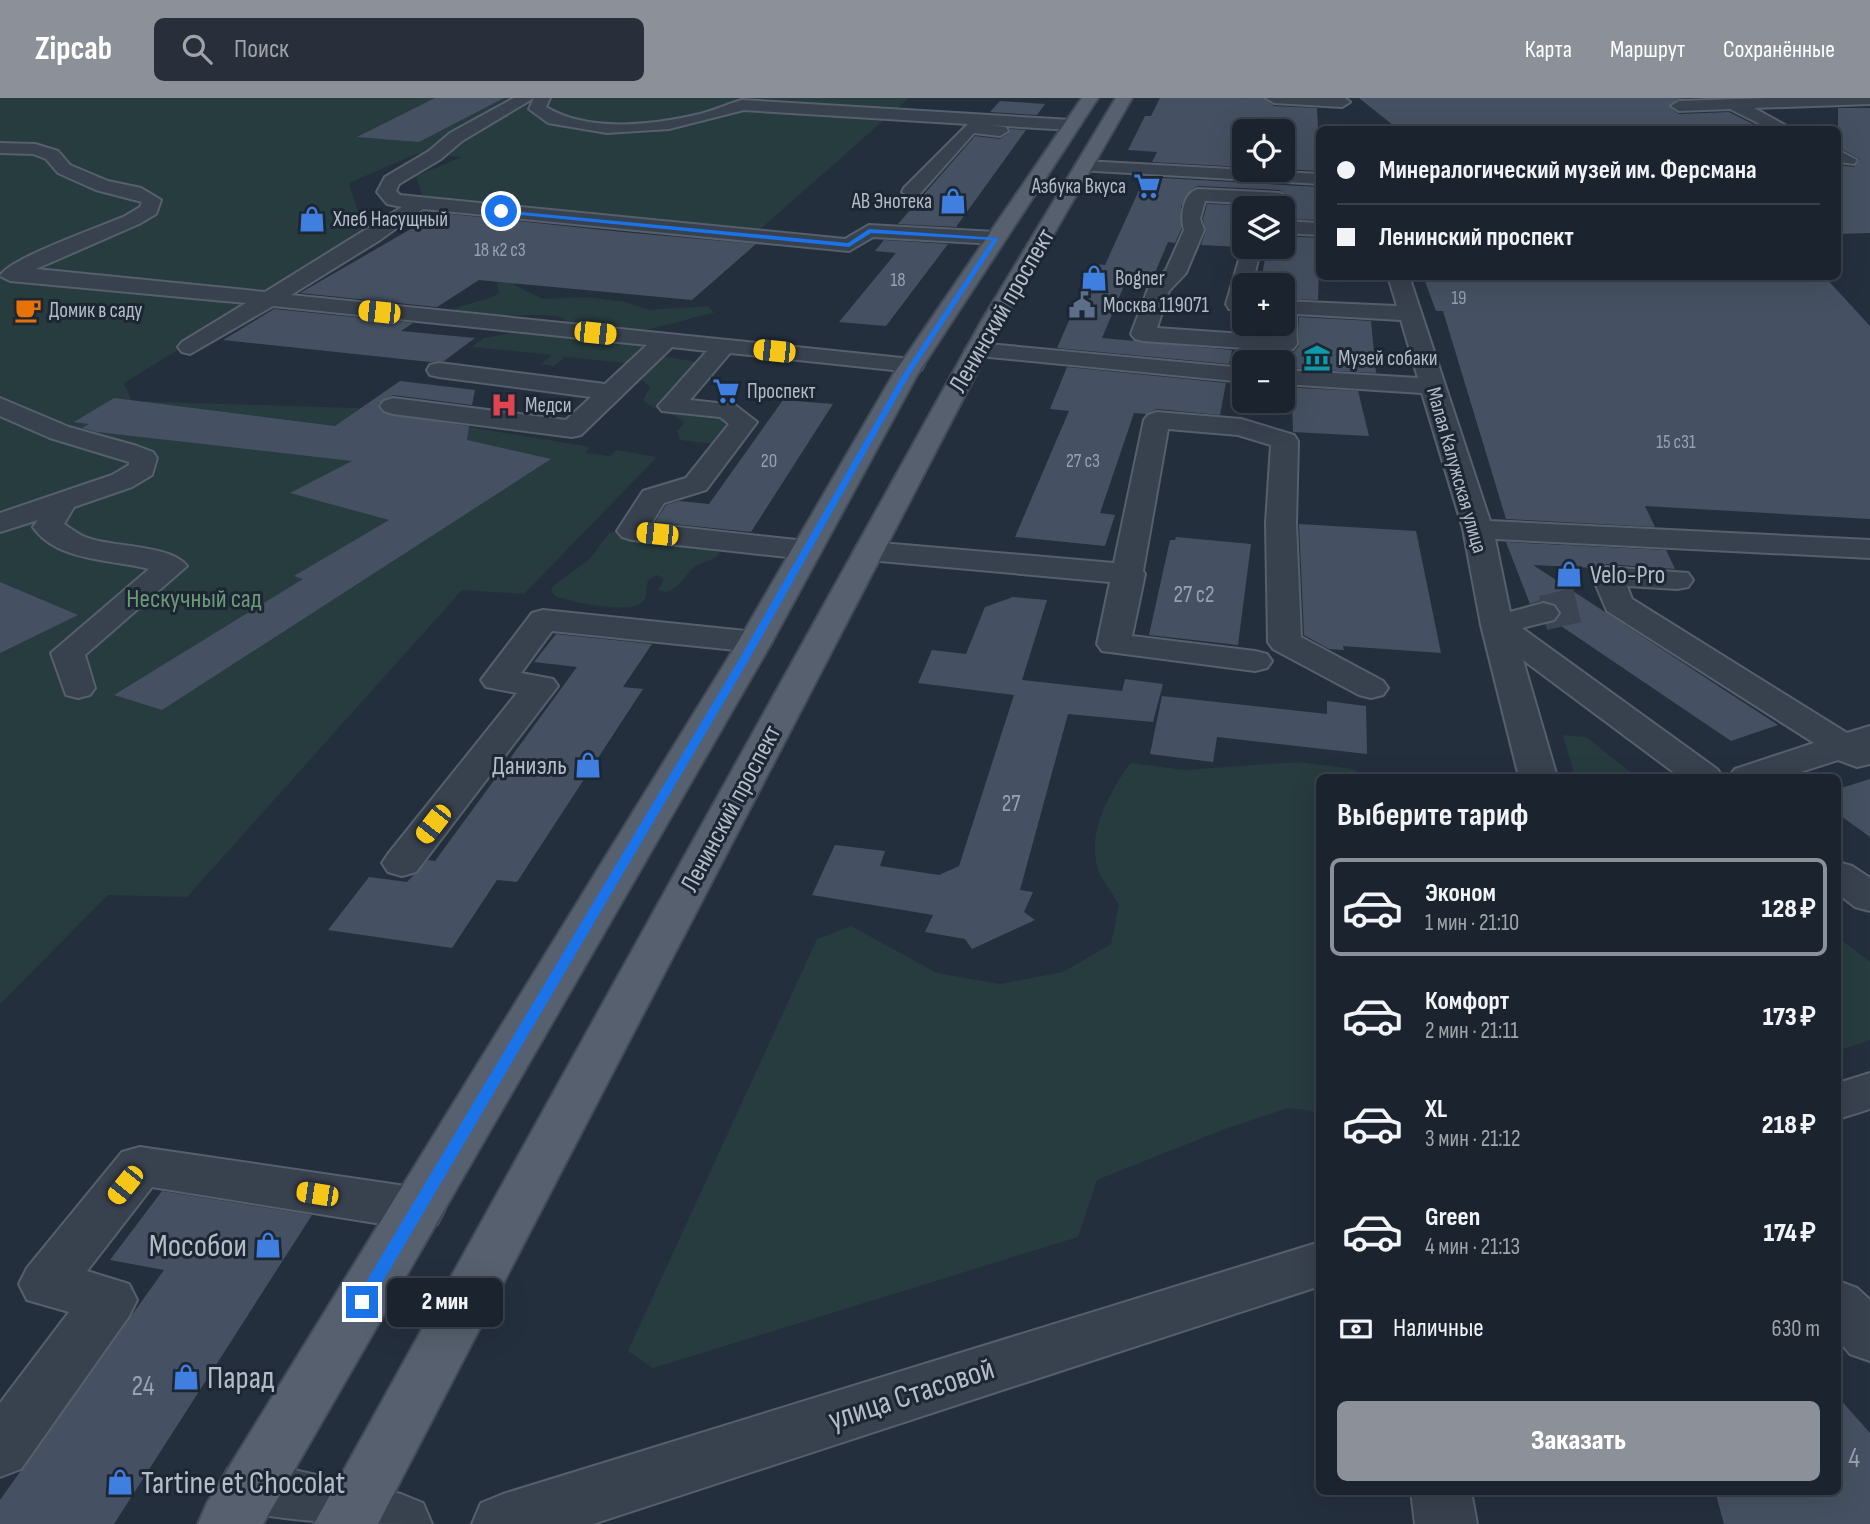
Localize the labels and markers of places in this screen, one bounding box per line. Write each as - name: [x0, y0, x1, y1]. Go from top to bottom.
- supermarket icon: Азбука Вкуса: [1132, 171, 1162, 201]
- place label: Азбука Вкуса: [1031, 174, 1126, 199]
- shop icon: АВ Энотека: [938, 186, 968, 216]
- place label: АВ Энотека: [851, 189, 932, 214]
- shop icon: Хлеб Насущный: [297, 204, 327, 234]
- place label: Хлеб Насущный: [332, 207, 448, 232]
- shop icon: Bogner: [1079, 263, 1109, 293]
- place label: Bogner: [1115, 266, 1165, 291]
- public building icon: Москва 119071: [1067, 290, 1097, 320]
- place label: Москва 119071: [1103, 293, 1209, 318]
- cafe icon: Домик в саду: [13, 295, 43, 325]
- place label: Домик в саду: [49, 298, 142, 323]
- museum icon: Музей собаки: [1302, 343, 1332, 373]
- place label: Музей собаки: [1338, 346, 1438, 371]
- supermarket icon: Проспект: [711, 376, 741, 406]
- place label: Проспект: [747, 379, 816, 404]
- hospital icon: Медси: [489, 390, 519, 420]
- place label: Медси: [525, 393, 572, 418]
- shop icon: Velo-Pro: [1554, 559, 1584, 589]
- place label: Velo-Pro: [1590, 560, 1665, 591]
- shop icon: Даниэль: [573, 750, 603, 780]
- place label: Даниэль: [492, 751, 567, 782]
- place label: Мособои: [149, 1227, 247, 1266]
- shop icon: Мособои: [253, 1230, 283, 1260]
- place label: Парад: [207, 1359, 274, 1398]
- shop icon: Парад: [171, 1362, 201, 1392]
- place label: Tartine et Chocolat: [141, 1464, 345, 1503]
- shop icon: Tartine et Chocolat: [105, 1467, 135, 1497]

